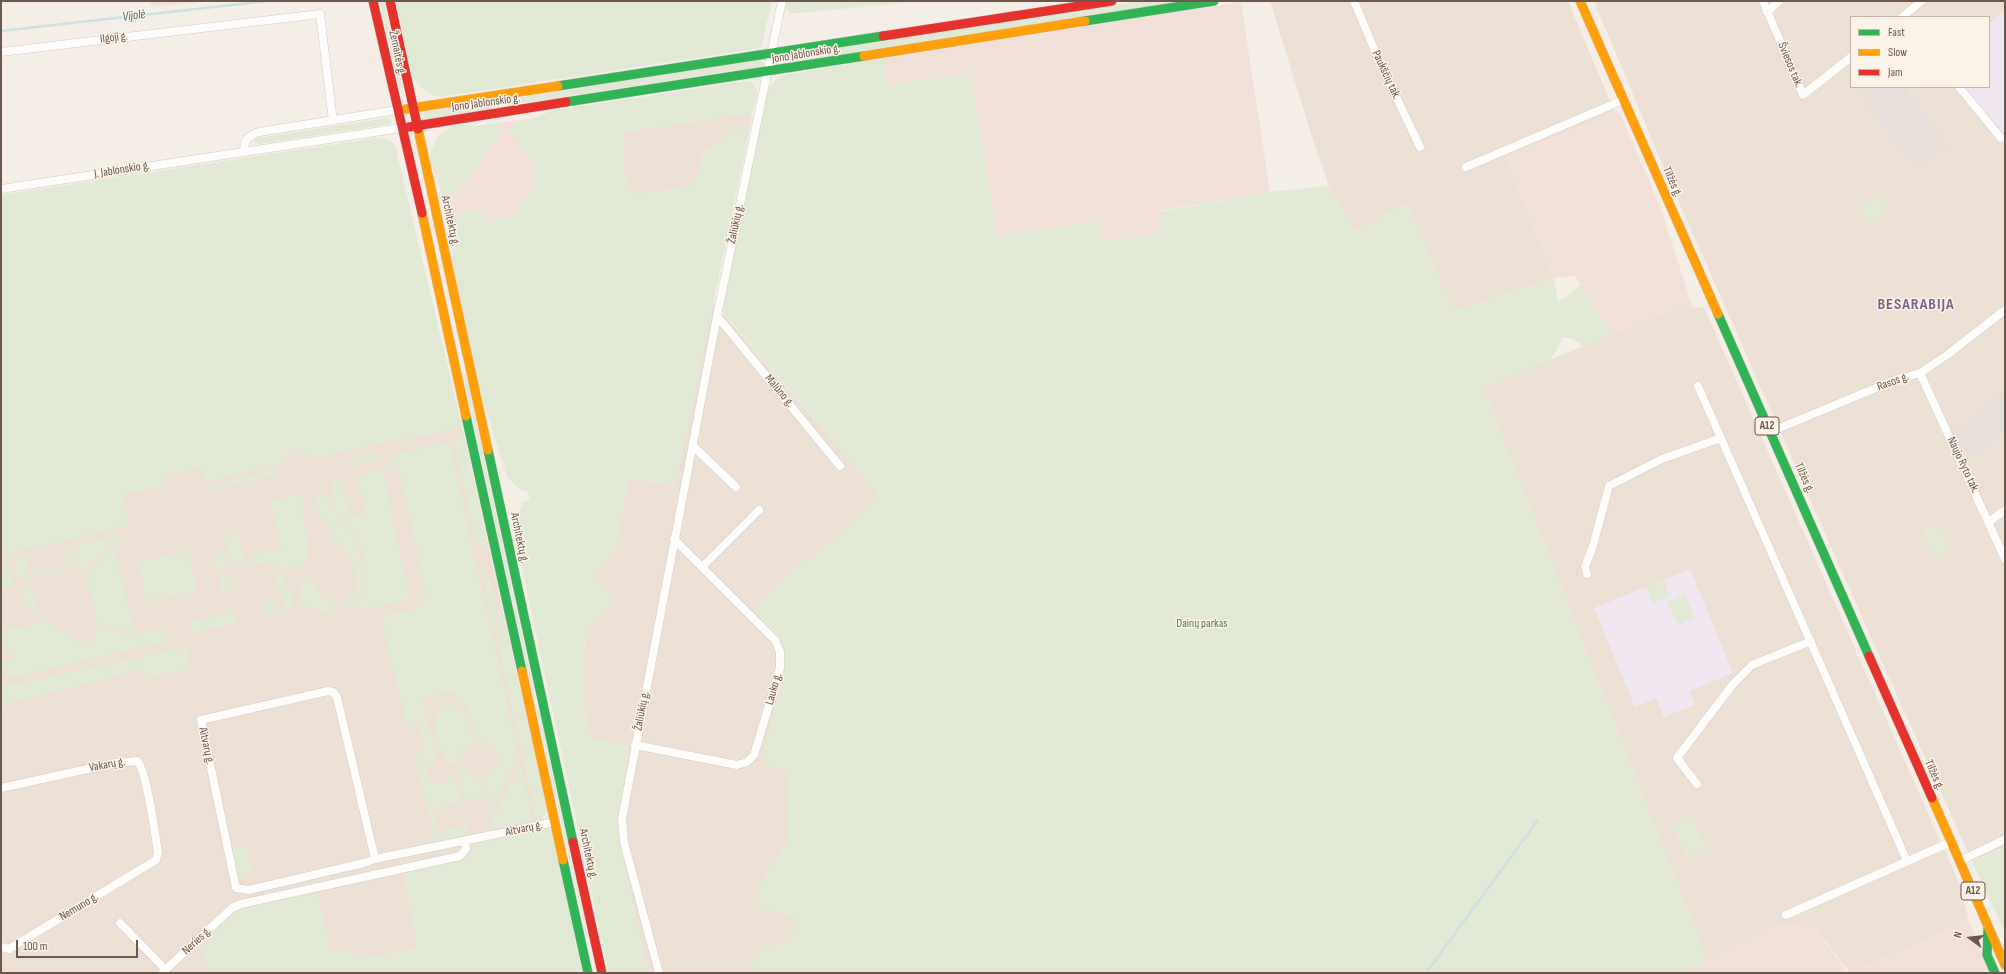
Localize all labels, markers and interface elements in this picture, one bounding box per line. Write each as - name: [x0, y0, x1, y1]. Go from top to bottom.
- water label: Vijolė: [122, 7, 146, 25]
- legend: [1850, 16, 1990, 88]
- text: Fast: [1888, 25, 1905, 40]
- street label: Ilgoji g.: [99, 29, 129, 47]
- street label: Žemaitės g.: [385, 29, 409, 77]
- street label: Šviesos tak.: [1774, 40, 1806, 90]
- street label: Jono Jablonskio g.: [771, 41, 841, 67]
- text: Slow: [1888, 45, 1907, 60]
- street label: Paukščių tak.: [1368, 48, 1404, 102]
- text: Jam: [1888, 65, 1903, 80]
- street label: Jono Jablonskio g.: [451, 91, 521, 115]
- street label: J. Jablonskio g.: [93, 159, 151, 181]
- street label: Tilžės g.: [1659, 165, 1685, 199]
- street label: Architektų g.: [438, 194, 462, 248]
- street label: Žaliūkių g.: [725, 203, 747, 245]
- district label: BESARABIJA: [1877, 295, 1955, 315]
- street label: Rasos g.: [1875, 370, 1911, 394]
- street label: Malūno g.: [761, 372, 797, 410]
- road number: A12: [1755, 417, 1779, 435]
- street label: Naujo Ryto tak.: [1944, 435, 1982, 495]
- street label: Tilžės g.: [1791, 461, 1817, 495]
- street label: Architektų g.: [507, 511, 531, 565]
- park label: Dainų parkas: [1176, 617, 1228, 631]
- street label: Lauko g.: [763, 671, 785, 707]
- street label: Žaliūkių g.: [631, 690, 653, 732]
- street label: Aitvarų g.: [195, 726, 217, 766]
- street label: Vakarų g.: [88, 755, 126, 775]
- street label: Tilžės g.: [1921, 758, 1947, 792]
- street label: Aitvarų g.: [504, 818, 544, 840]
- street label: Architektų g.: [576, 827, 600, 881]
- road number: A12: [1961, 882, 1985, 900]
- street label: Nemuno g.: [57, 890, 101, 924]
- north arrow: [1950, 918, 1990, 958]
- street label: Neries g.: [179, 924, 215, 958]
- text: N: [1951, 930, 1965, 939]
- scale bar: [18, 932, 140, 958]
- text: 100 m: [23, 939, 48, 954]

